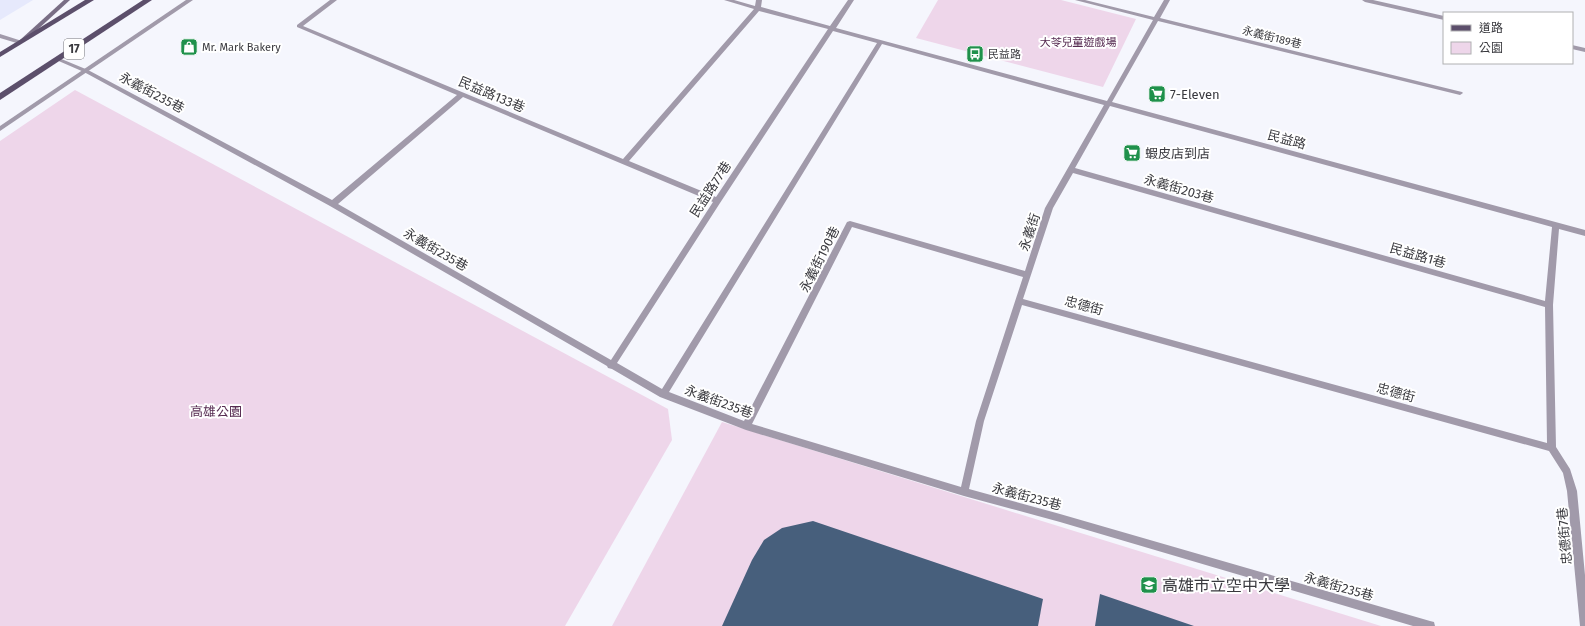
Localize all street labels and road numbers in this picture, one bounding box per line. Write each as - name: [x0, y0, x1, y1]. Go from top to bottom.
- street label: 永義街189巷: [1241, 24, 1303, 51]
- road number: 17: [64, 39, 84, 59]
- street label: 永義街235巷: [117, 69, 187, 116]
- street label: 民益路133巷: [456, 74, 527, 115]
- street label: 民益路: [1266, 127, 1308, 152]
- street label: 民益路77巷: [687, 159, 734, 220]
- street label: 永義街203巷: [1142, 171, 1216, 206]
- street label: 永義街: [1016, 211, 1043, 253]
- street label: 永義街190巷: [796, 224, 842, 295]
- street label: 永義街235巷: [401, 225, 470, 274]
- street label: 民益路1巷: [1388, 240, 1448, 271]
- street label: 忠德街: [1063, 293, 1105, 318]
- street label: 忠德街: [1375, 380, 1417, 405]
- street label: 永義街235巷: [683, 382, 755, 421]
- street label: 永義街235巷: [990, 480, 1063, 513]
- street label: 忠德街7巷: [1555, 507, 1574, 565]
- street label: 永義街235巷: [1302, 569, 1375, 604]

